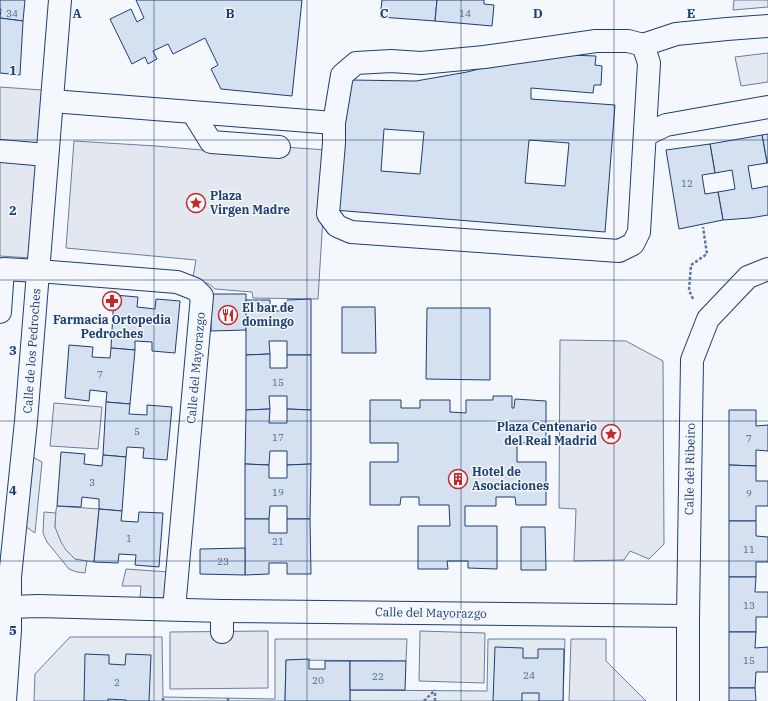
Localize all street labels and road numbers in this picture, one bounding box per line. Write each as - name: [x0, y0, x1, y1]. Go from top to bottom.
- street label: Calle de los Pedroches: [20, 288, 43, 414]
- street label: Calle del Mayorazgo: [183, 311, 208, 424]
- street label: Calle del Ribeiro: [681, 423, 698, 515]
- street label: Calle del Mayorazgo: [375, 604, 487, 621]

